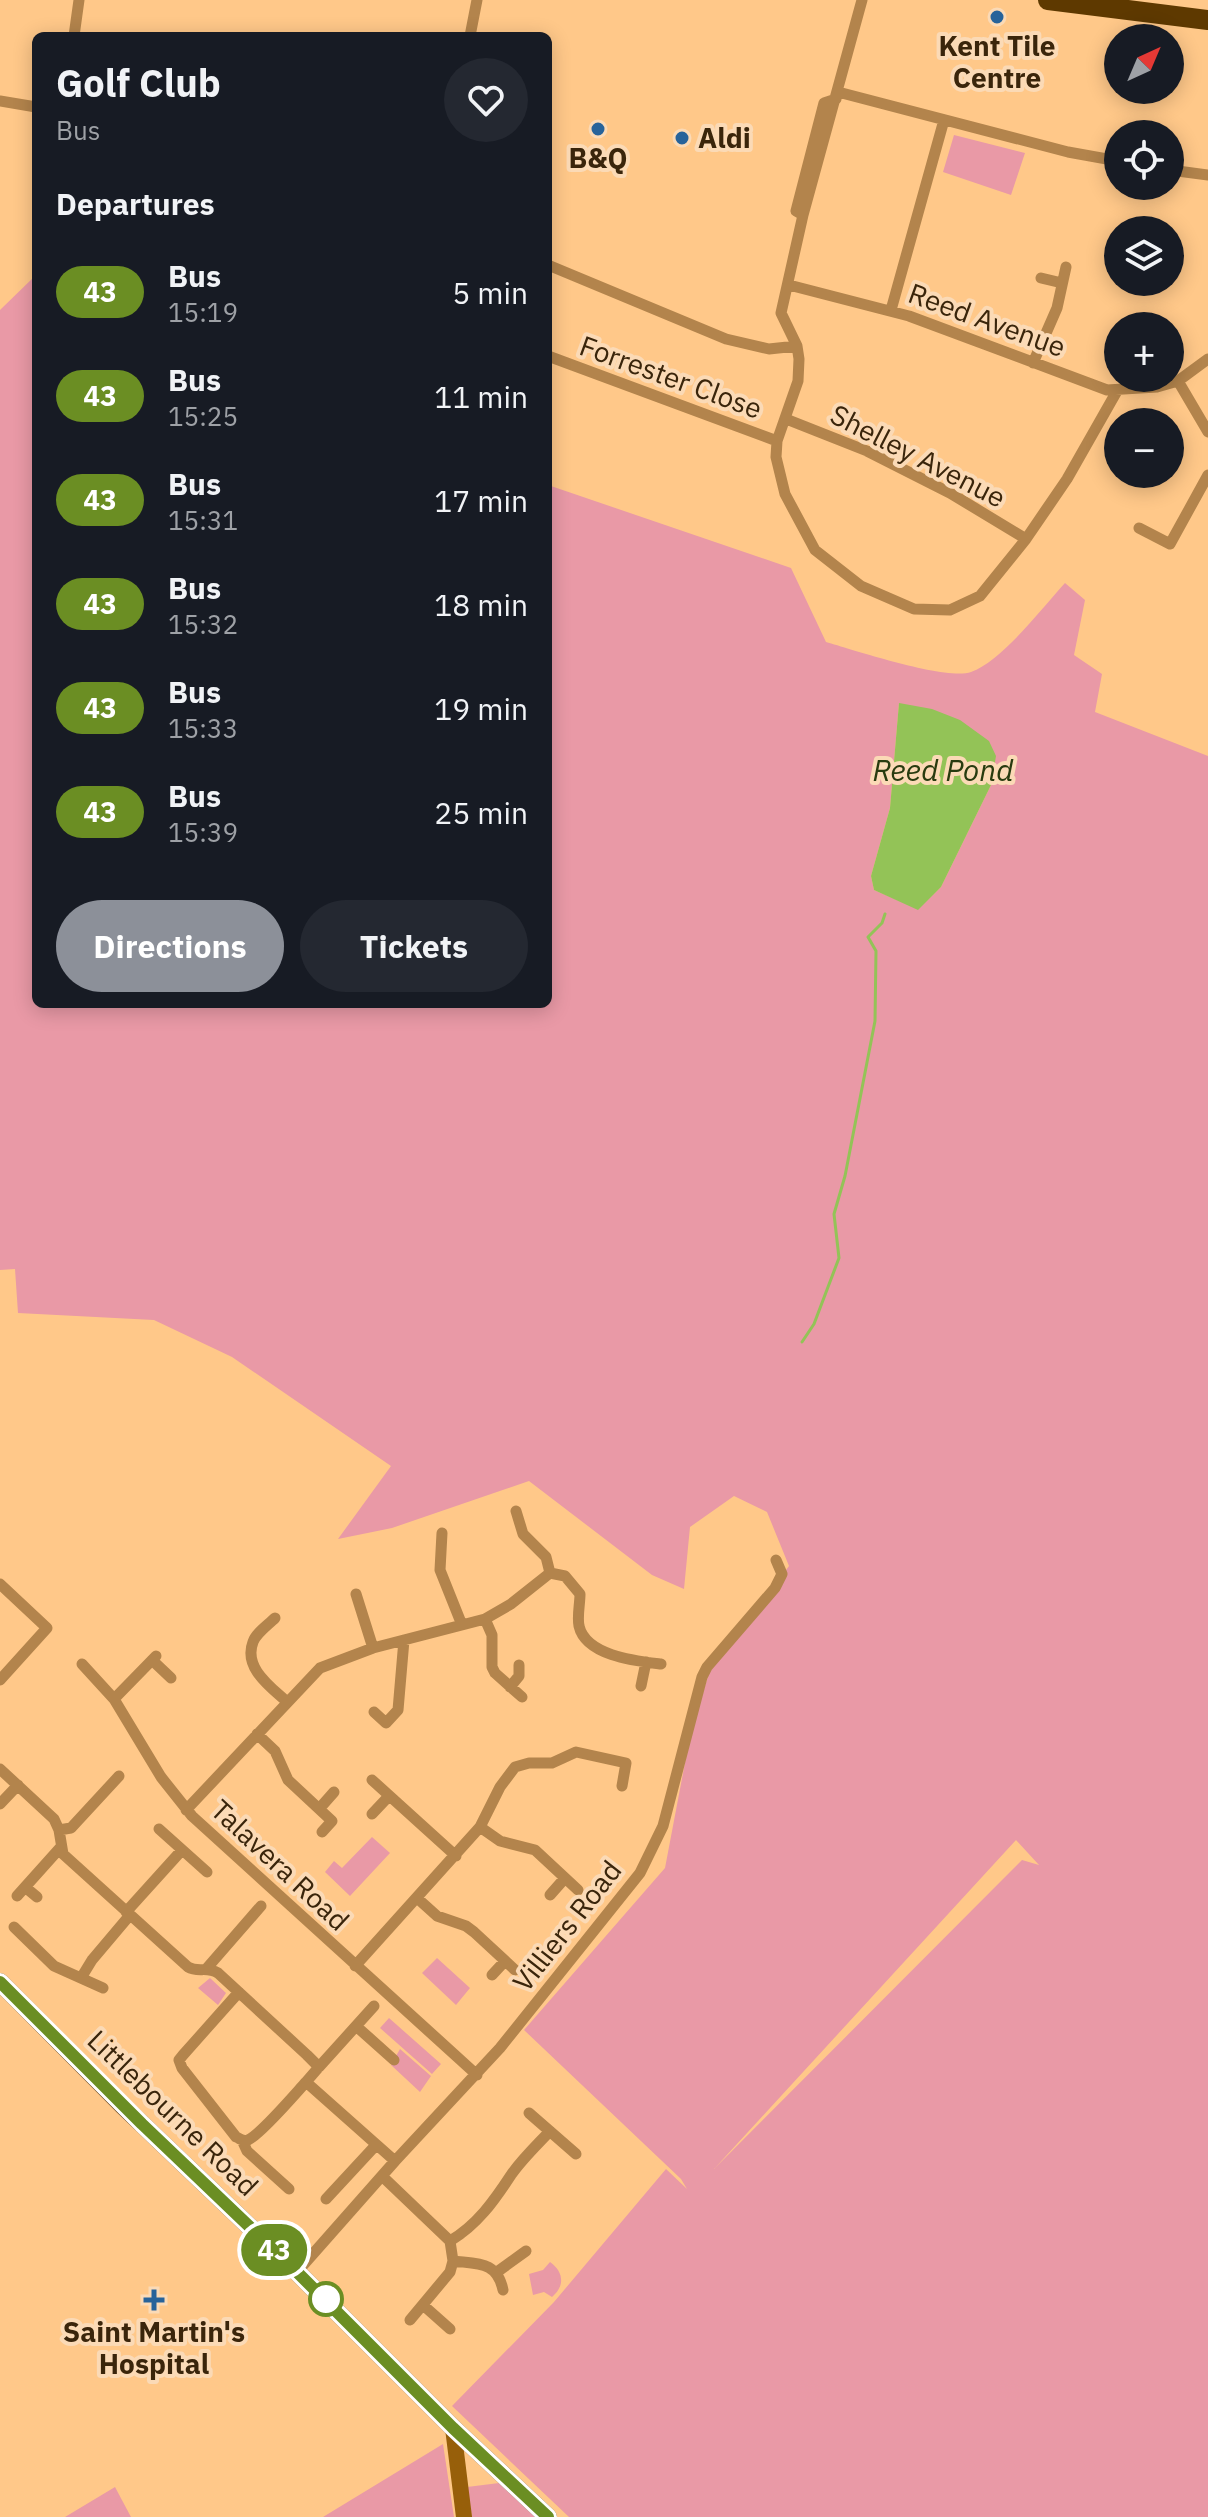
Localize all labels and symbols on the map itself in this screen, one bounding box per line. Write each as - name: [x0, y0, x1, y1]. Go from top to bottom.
- marker: Kent Tile Centre: [988, 8, 1006, 26]
- north arrow: [1104, 24, 1184, 104]
- place label: Kent Tile Centre: [938, 27, 1056, 96]
- place label: Aldi: [698, 119, 751, 156]
- marker: B&Q: [589, 120, 607, 138]
- marker: Aldi: [673, 129, 691, 147]
- place label: B&Q: [569, 139, 627, 176]
- street label: Reed Avenue: [904, 274, 1071, 365]
- street label: Forrester Close: [575, 326, 767, 427]
- street label: Shelley Avenue: [824, 395, 1012, 516]
- water label: Reed Pond: [872, 750, 1014, 789]
- street label: Talavera Road: [203, 1791, 357, 1938]
- street label: Villiers Road: [504, 1853, 629, 1999]
- street label: Littlebourne Road: [80, 2022, 267, 2204]
- line badge: 43: [238, 2224, 310, 2276]
- unlabelled marker: [309, 2282, 343, 2316]
- marker: Saint Martin's Hospital: [143, 2289, 165, 2311]
- place label: Saint Martin's Hospital: [63, 2313, 245, 2382]

